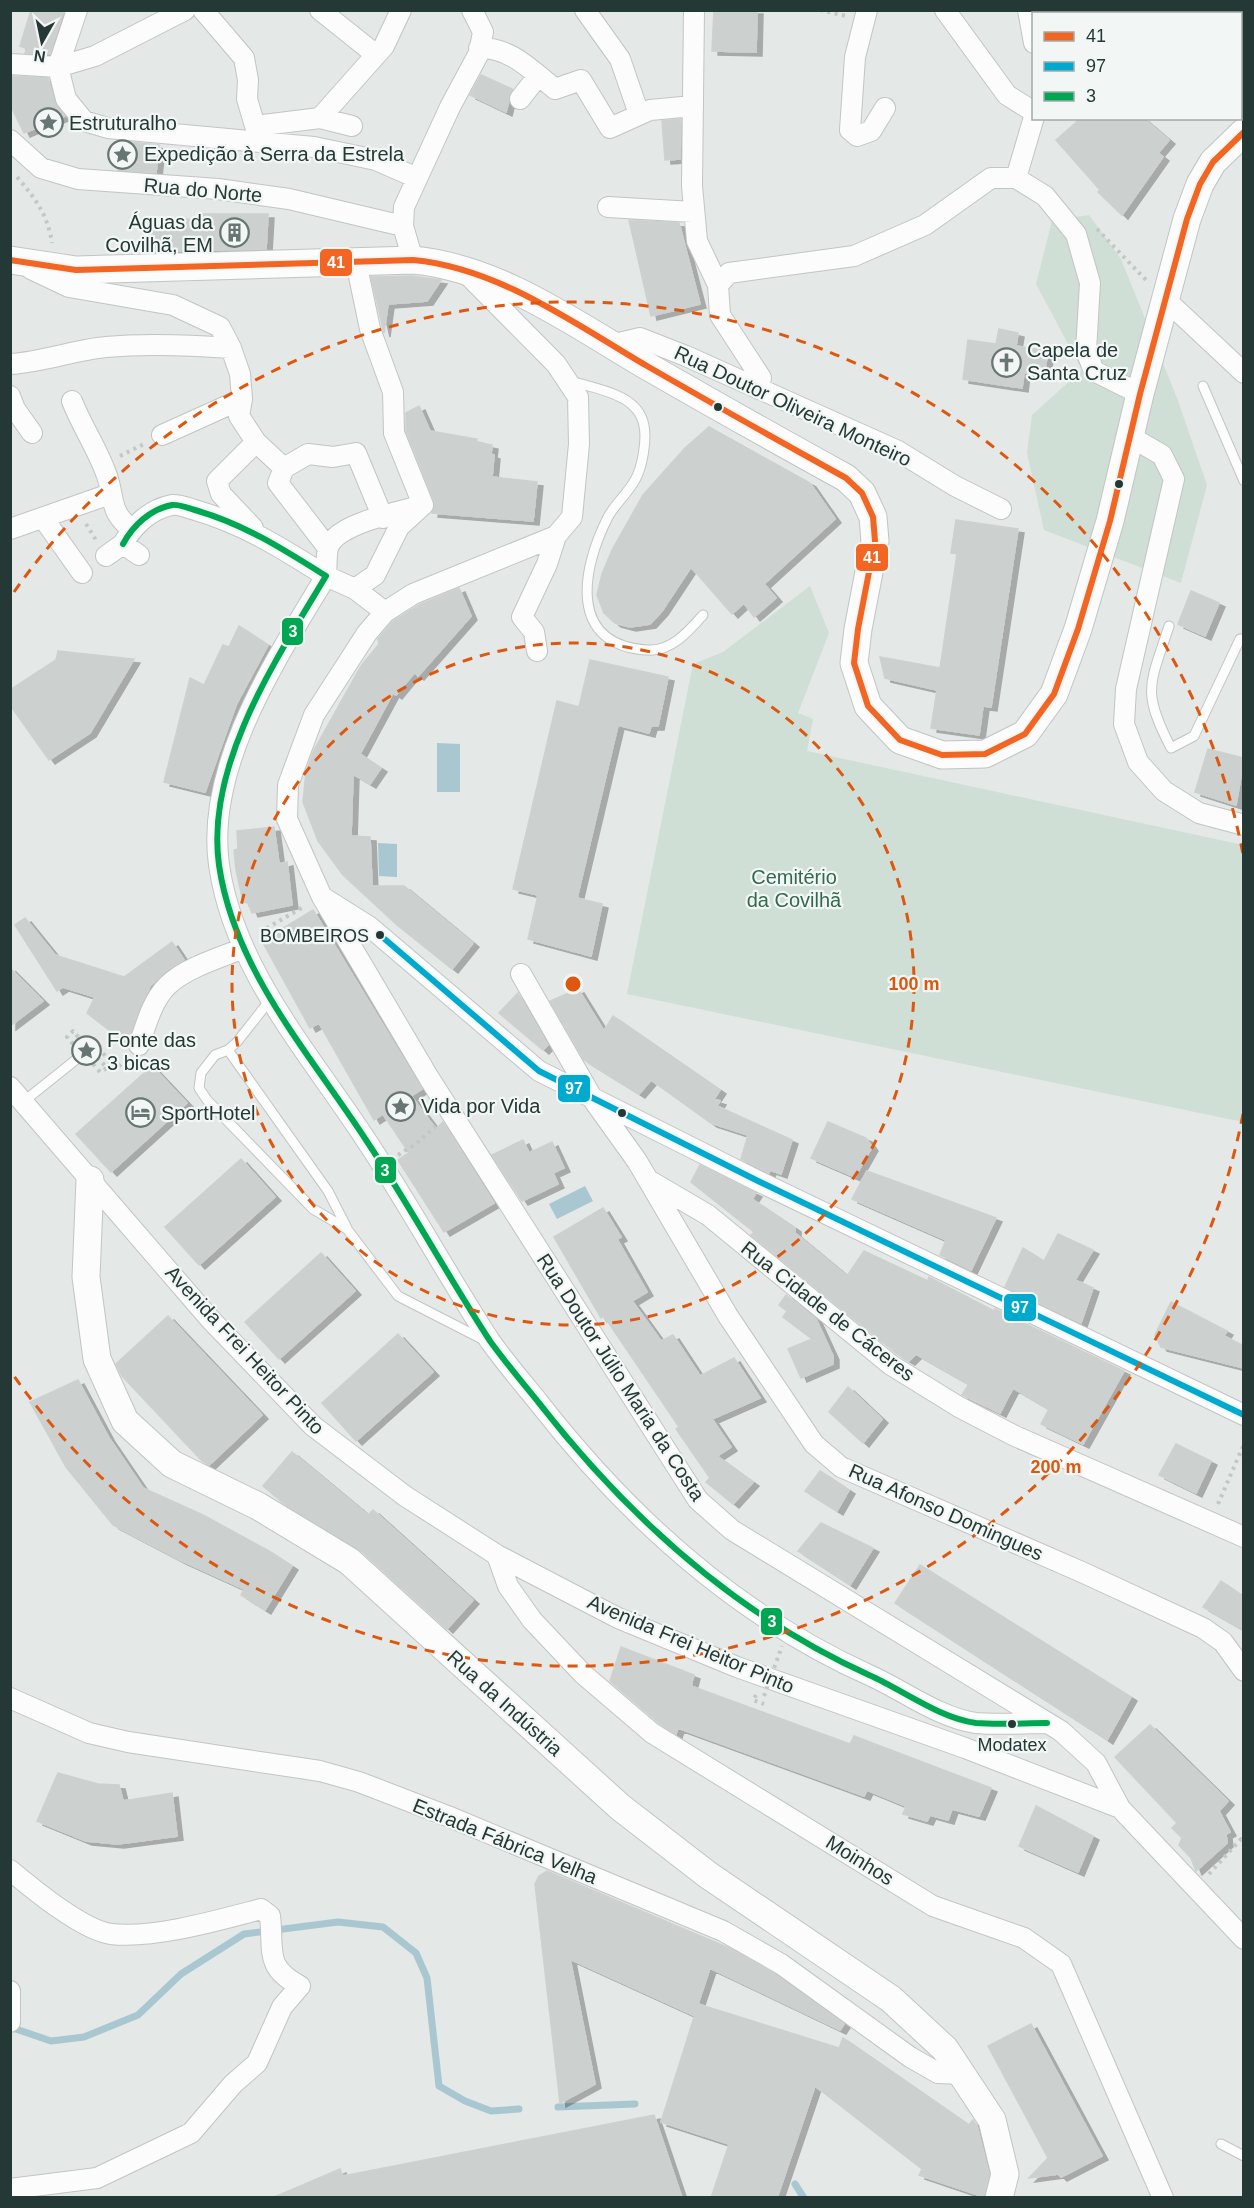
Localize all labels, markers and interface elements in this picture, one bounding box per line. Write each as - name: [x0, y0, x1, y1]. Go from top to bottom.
- north arrow: [12, 12, 72, 72]
- legend: [1032, 12, 1242, 120]
- text: 41: [1086, 26, 1106, 46]
- text: N: [33, 47, 47, 66]
- text: 97: [1086, 56, 1106, 76]
- text: 3: [1086, 86, 1096, 106]
- place icon: Estruturalho: [32, 107, 64, 139]
- place label: Estruturalho: [69, 112, 177, 134]
- place icon: Expedição à Serra da Estrela: [107, 138, 139, 170]
- place label: Expedição à Serra da Estrela: [144, 143, 405, 165]
- street label: Rua do Norte: [143, 174, 263, 206]
- place label: Águas da Covilhã, EM: [105, 211, 214, 256]
- building icon: Águas da Covilhã, EM: [218, 217, 250, 249]
- line badge: 41: [319, 248, 353, 277]
- text: 41: [327, 254, 345, 271]
- place label: Capela de Santa Cruz: [1027, 339, 1127, 384]
- street label: Rua Doutor Oliveira Monteiro: [671, 341, 915, 471]
- church icon: Capela de Santa Cruz: [990, 346, 1022, 378]
- unlabelled marker: [712, 401, 724, 413]
- unlabelled marker: [1113, 478, 1125, 490]
- line badge: 41: [855, 543, 889, 572]
- text: 41: [863, 549, 881, 566]
- line badge: 3: [281, 617, 304, 646]
- text: 3: [289, 623, 298, 640]
- park label: Cemitério da Covilhã: [747, 866, 842, 911]
- place label: BOMBEIROS: [260, 926, 369, 946]
- marker: BOMBEIROS: [374, 929, 386, 941]
- centre of rings: [563, 974, 583, 994]
- text: 100 m: [888, 974, 940, 994]
- place label: Fonte das 3 bicas: [107, 1029, 196, 1074]
- place icon: Fonte das 3 bicas: [70, 1035, 102, 1067]
- line badge: 97: [557, 1074, 591, 1103]
- text: 97: [565, 1080, 583, 1097]
- place icon: Vida por Vida: [384, 1090, 416, 1122]
- place label: Vida por Vida: [421, 1095, 541, 1117]
- hotel icon: SportHotel: [124, 1097, 156, 1129]
- place label: SportHotel: [161, 1102, 256, 1124]
- unlabelled marker: [616, 1107, 628, 1119]
- line badge: 3: [374, 1156, 397, 1184]
- text: 3: [381, 1162, 390, 1179]
- street label: Rua Cidade de Cáceres: [737, 1237, 919, 1385]
- street label: Rua Doutor Júlio Maria da Costa: [533, 1249, 710, 1505]
- street label: Avenida Frei Heitor Pinto: [161, 1261, 329, 1439]
- line badge: 97: [1003, 1293, 1037, 1322]
- text: 97: [1011, 1299, 1029, 1316]
- text: 200 m: [1030, 1457, 1082, 1477]
- street label: Rua Afonso Domingues: [846, 1459, 1046, 1565]
- street label: Avenida Frei Heitor Pinto: [585, 1591, 797, 1697]
- line badge: 3: [760, 1607, 783, 1636]
- text: 3: [768, 1613, 777, 1630]
- street label: Rua da Indústria: [443, 1646, 568, 1761]
- marker: Modatex: [1006, 1718, 1018, 1730]
- place label: Modatex: [977, 1735, 1047, 1755]
- street label: Estrada Fábrica Velha: [410, 1794, 601, 1888]
- street label: Moinhos: [822, 1831, 898, 1889]

